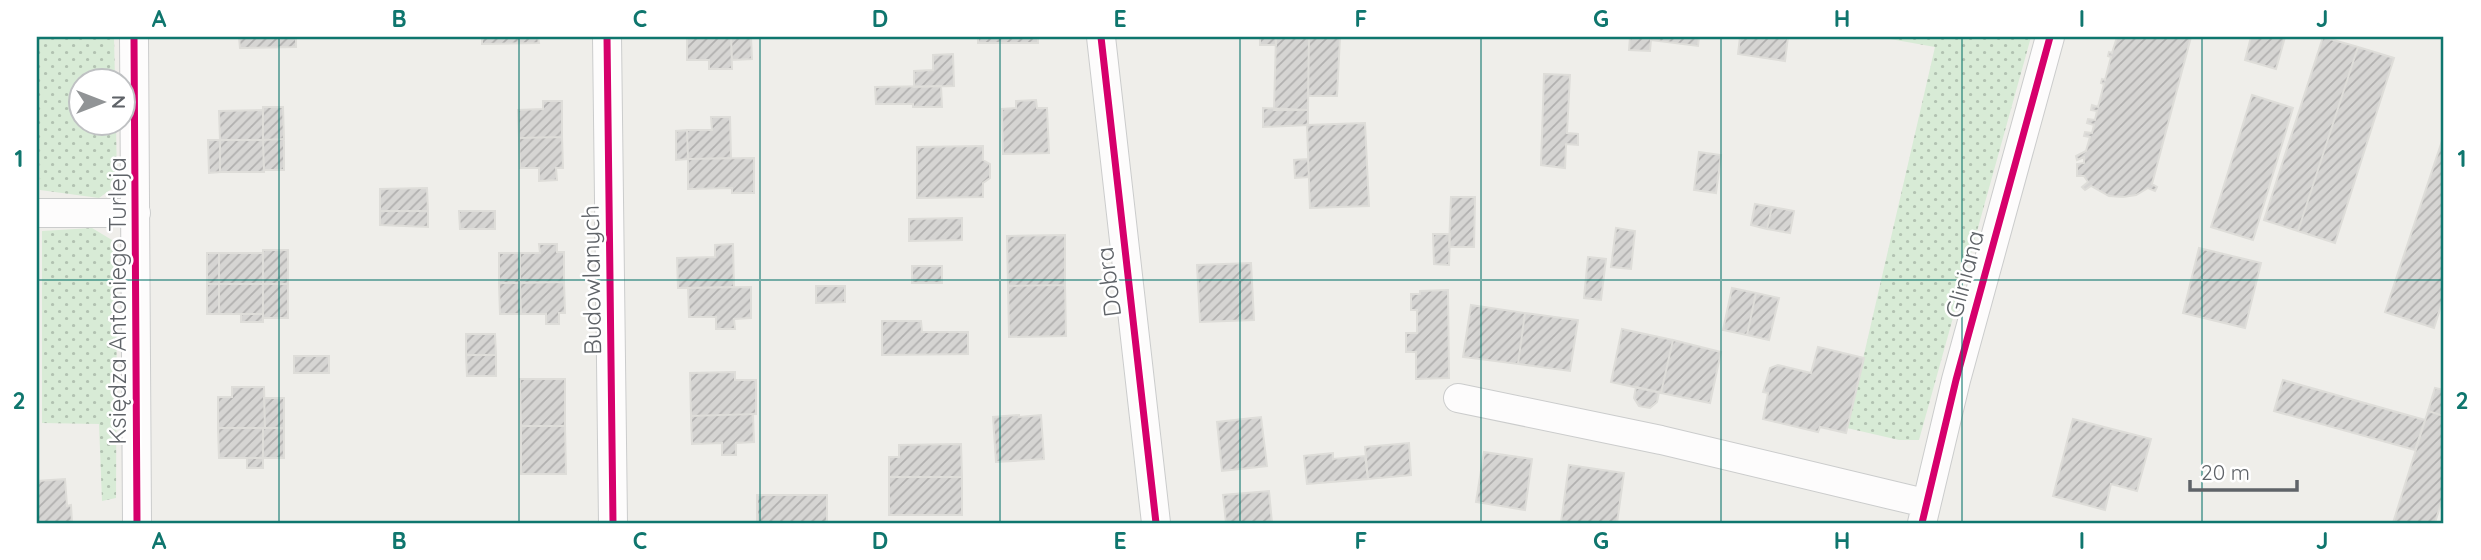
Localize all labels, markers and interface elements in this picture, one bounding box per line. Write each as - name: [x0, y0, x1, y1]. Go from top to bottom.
- text: A: [152, 4, 167, 33]
- text: B: [391, 4, 407, 33]
- text: C: [633, 4, 647, 33]
- text: D: [872, 4, 888, 33]
- text: E: [1113, 4, 1127, 33]
- text: F: [1355, 4, 1367, 33]
- text: G: [1593, 4, 1609, 33]
- text: H: [1834, 4, 1850, 33]
- text: I: [2079, 4, 2085, 33]
- text: J: [2316, 4, 2328, 33]
- north arrow: [66, 66, 136, 136]
- text: N: [107, 95, 131, 109]
- text: 1: [15, 144, 23, 173]
- text: 1: [2458, 144, 2466, 173]
- street label: Księdza Antoniego Turleja: [102, 157, 132, 445]
- street label: Budowlanych: [575, 205, 607, 355]
- street label: Gliniana: [1938, 227, 1990, 321]
- street label: Dobra: [1089, 245, 1127, 319]
- text: 2: [12, 386, 26, 415]
- text: 2: [2455, 386, 2469, 415]
- scale bar: [2190, 448, 2297, 492]
- text: 20 m: [2201, 459, 2250, 485]
- text: A: [152, 526, 167, 555]
- text: B: [391, 526, 407, 555]
- text: C: [633, 526, 647, 555]
- text: D: [872, 526, 888, 555]
- text: E: [1113, 526, 1127, 555]
- text: F: [1355, 526, 1367, 555]
- text: G: [1593, 526, 1609, 555]
- text: H: [1834, 526, 1850, 555]
- text: I: [2079, 526, 2085, 555]
- text: J: [2316, 526, 2328, 555]

